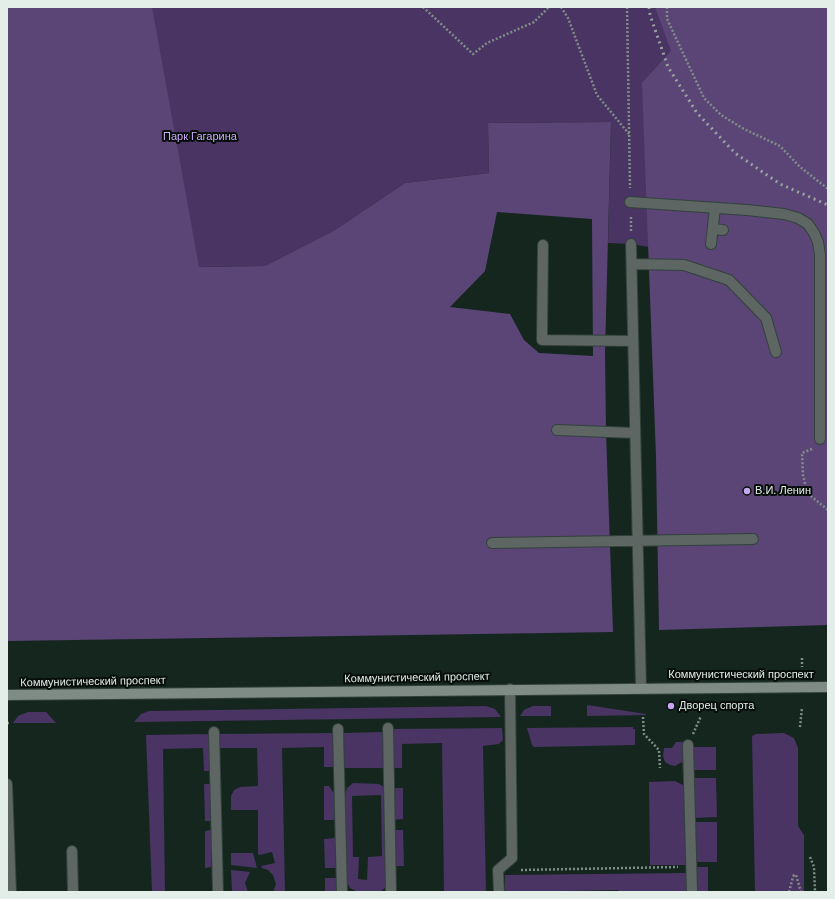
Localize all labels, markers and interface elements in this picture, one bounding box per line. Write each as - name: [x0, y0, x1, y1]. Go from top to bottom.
- park label: Парк Гагарина: [163, 130, 237, 144]
- place label: В.И. Ленин: [755, 484, 811, 498]
- marker: В.И. Ленин: [742, 486, 752, 496]
- street label: Коммунистический проспект: [668, 668, 814, 682]
- street label: Коммунистический проспект: [344, 670, 490, 686]
- street label: Коммунистический проспект: [20, 674, 166, 690]
- place label: Дворец спорта: [679, 699, 754, 713]
- marker: Дворец спорта: [666, 701, 676, 711]

